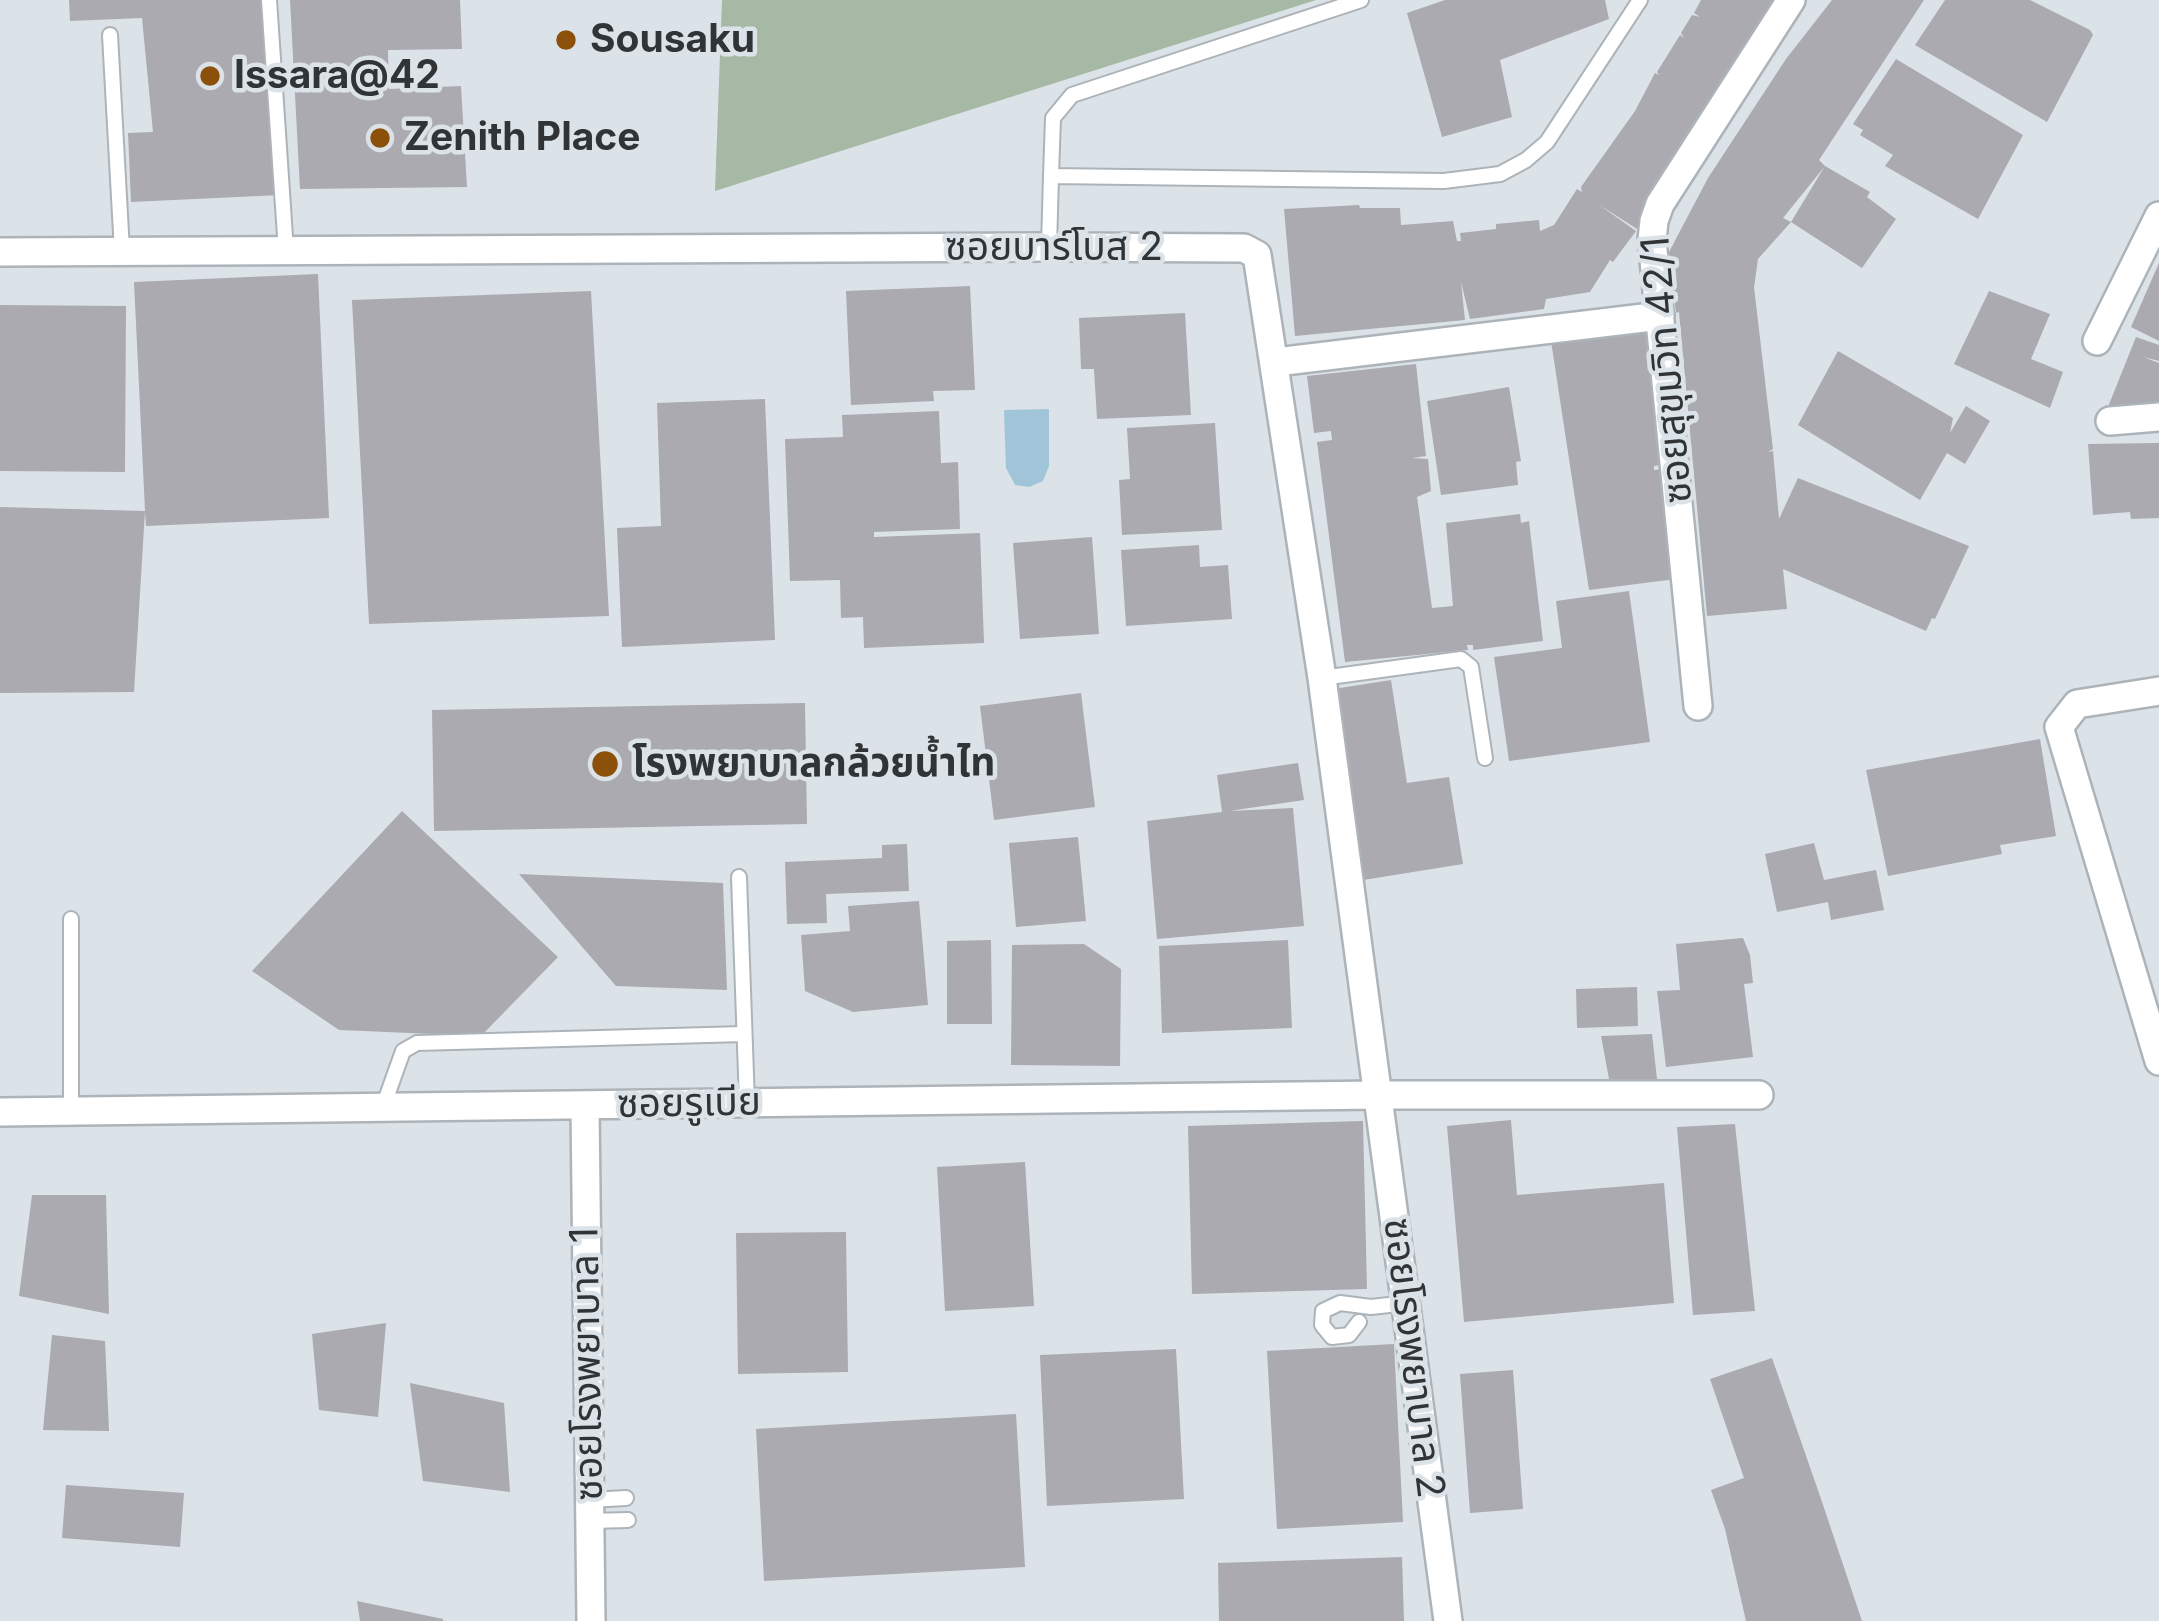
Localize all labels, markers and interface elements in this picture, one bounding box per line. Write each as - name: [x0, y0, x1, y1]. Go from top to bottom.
- place label: Sousaku: [590, 17, 755, 63]
- marker: Sousaku: [553, 27, 579, 53]
- place label: Issara@42: [234, 53, 440, 99]
- marker: Issara@42: [197, 63, 223, 89]
- place label: Zenith Place: [404, 115, 641, 161]
- marker: Zenith Place: [367, 125, 393, 151]
- street label: ซอยบาร์โบส 2: [945, 225, 1163, 271]
- street label: ซอยสุขุมวิท 42/1: [1633, 235, 1703, 505]
- place label: โรงพยาบาลกล้วยน้ำไท: [632, 741, 995, 787]
- marker: โรงพยาบาลกล้วยน้ำไท: [589, 748, 621, 780]
- street label: ซอยรูเบีย: [617, 1079, 761, 1129]
- street label: ซอยโรงพยาบาล 2: [1373, 1216, 1453, 1500]
- street label: ซอยโรงพยาบาล 1: [562, 1227, 614, 1501]

